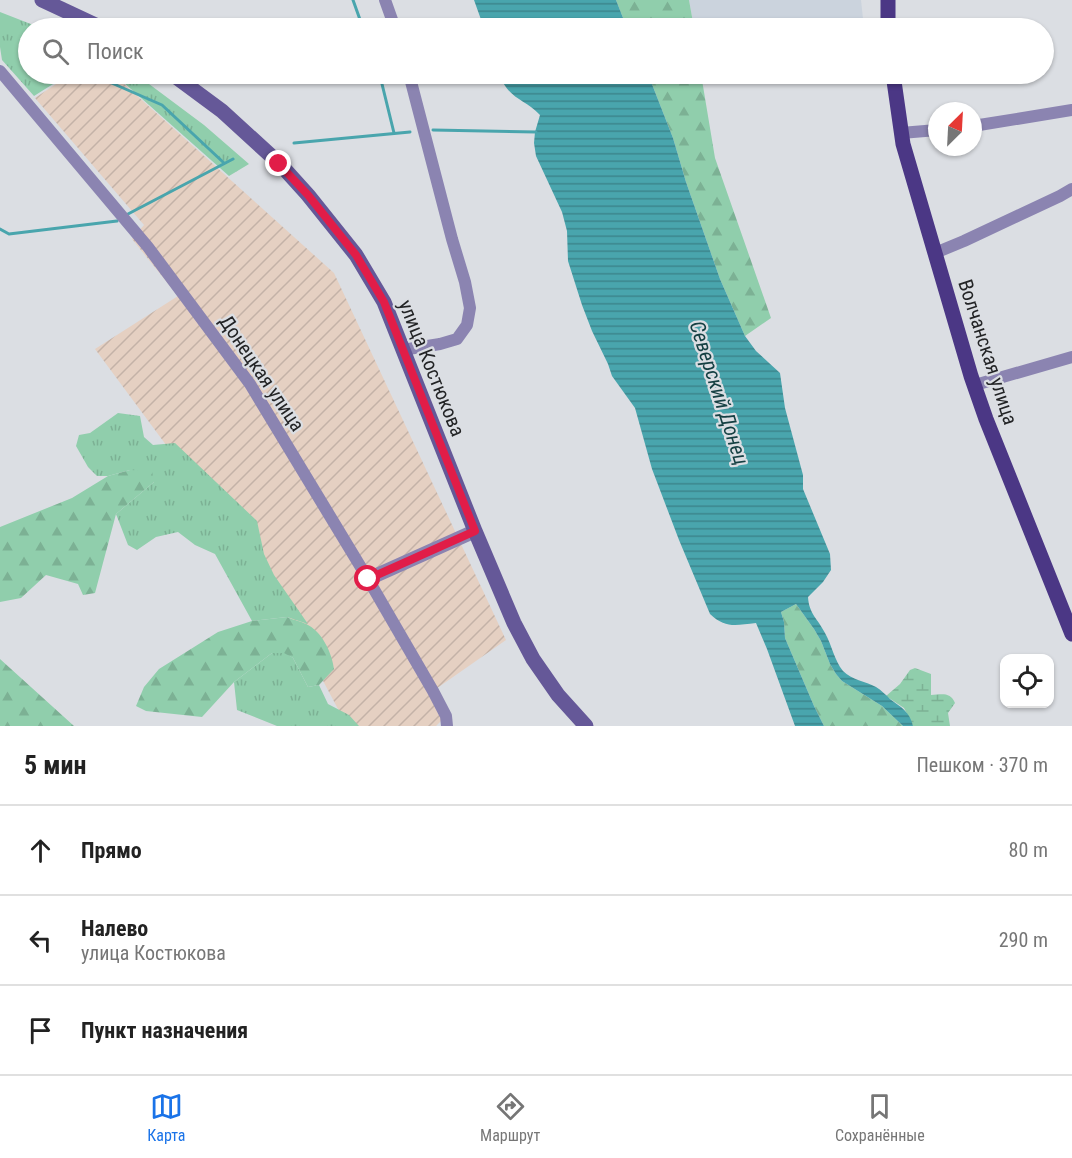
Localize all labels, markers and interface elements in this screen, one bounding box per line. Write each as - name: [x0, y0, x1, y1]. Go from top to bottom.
- search box: [18, 18, 1054, 84]
- icon: search: [39, 35, 72, 68]
- text: Поиск: [87, 39, 144, 64]
- north arrow: [928, 102, 982, 156]
- route end: [265, 150, 291, 176]
- street label: Волчанская улица: [953, 276, 1023, 428]
- street label: улица Костюкова: [394, 296, 470, 440]
- street label: Донецкая улица: [214, 310, 310, 436]
- water label: Северский Донец: [684, 318, 754, 468]
- route start: [354, 565, 380, 591]
- map controls: [1000, 654, 1054, 708]
- button: locate: [1000, 654, 1054, 708]
- text: 5 мин: [24, 750, 86, 780]
- text: Пешком · 370 m: [916, 753, 1048, 777]
- icon: ahead: [24, 834, 57, 867]
- text: Прямо: [81, 838, 142, 863]
- text: 80 m: [1009, 838, 1048, 862]
- text: Налево: [81, 916, 148, 941]
- icon: left: [24, 924, 57, 957]
- text: 290 m: [999, 928, 1048, 952]
- text: улица Костюкова: [81, 941, 226, 965]
- icon: arrive: [24, 1014, 57, 1047]
- text: Пункт назначения: [81, 1018, 248, 1043]
- tab: Карта: [147, 1090, 186, 1145]
- tab: Маршрут: [480, 1090, 540, 1145]
- tab: Сохранённые: [835, 1090, 925, 1145]

